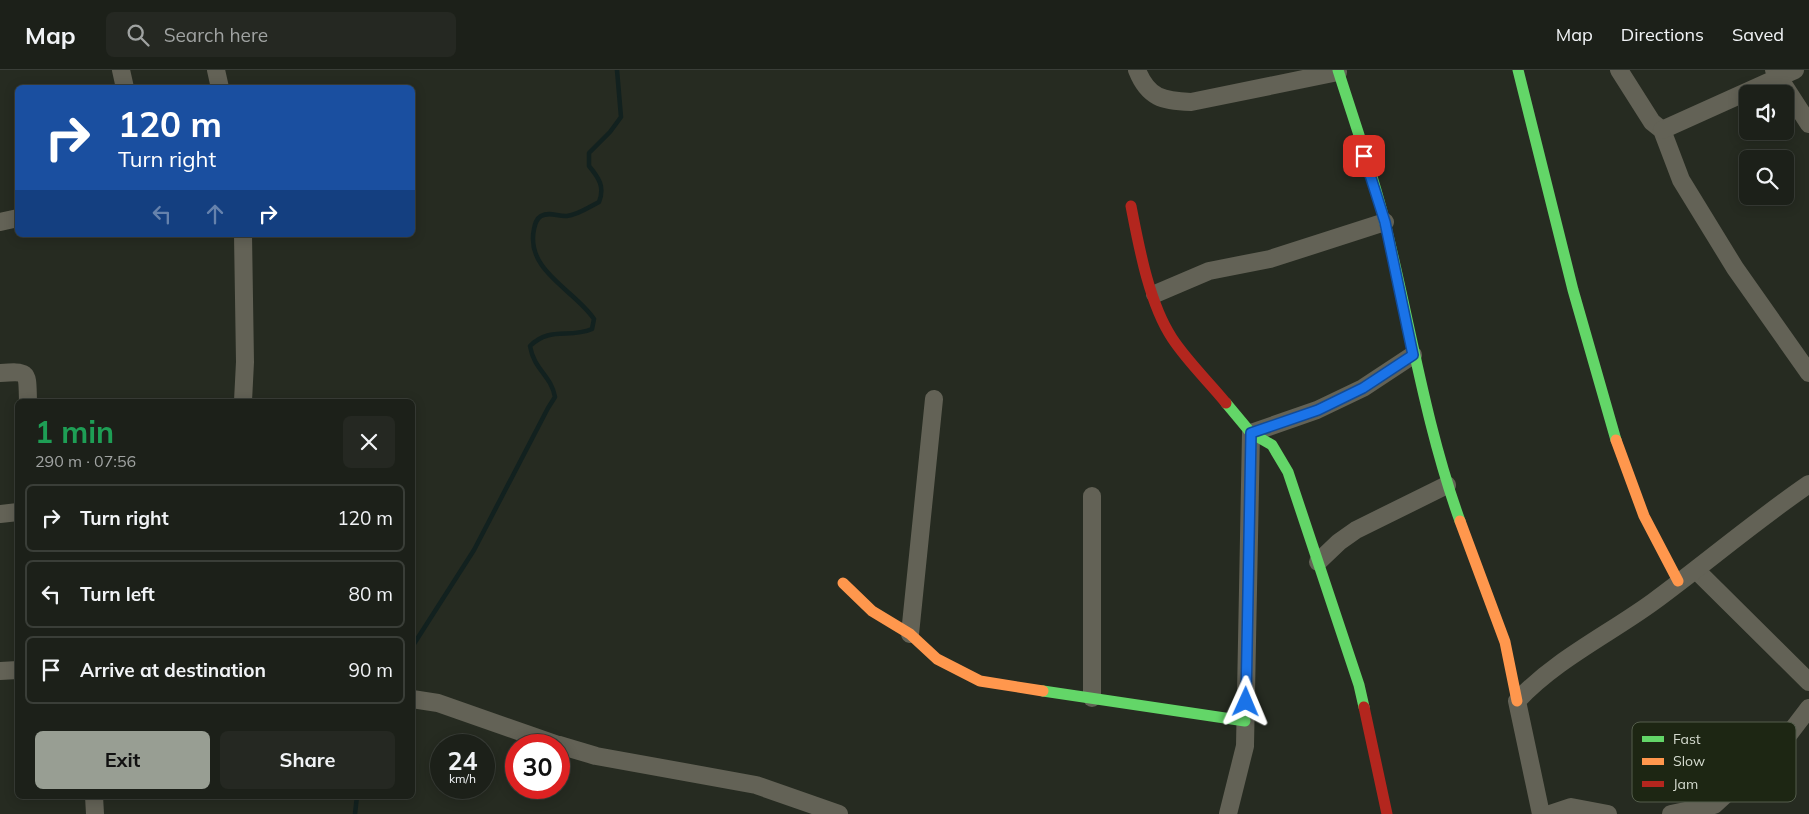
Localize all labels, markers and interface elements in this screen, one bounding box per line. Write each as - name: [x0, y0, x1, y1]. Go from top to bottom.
- search box: [106, 12, 456, 57]
- text: Map: [25, 20, 76, 50]
- icon: search: [124, 21, 152, 49]
- text: Search here: [164, 23, 268, 47]
- text: Map: [1556, 23, 1593, 46]
- text: Directions: [1621, 23, 1704, 46]
- text: Saved: [1732, 23, 1784, 46]
- map controls: [1739, 85, 1794, 205]
- button: sound: [1739, 85, 1794, 140]
- text: 120 m: [118, 102, 222, 146]
- icon: right: [35, 105, 100, 170]
- pin: [1343, 135, 1385, 177]
- icon: arrive: [1350, 142, 1378, 170]
- text: Turn right: [118, 145, 216, 173]
- button: search: [1739, 150, 1794, 205]
- icon: left: [148, 200, 176, 228]
- icon: ahead: [201, 200, 229, 228]
- icon: right: [254, 200, 282, 228]
- text: 1 min: [35, 413, 114, 451]
- button: close: [343, 416, 395, 468]
- text: 290 m · 07:56: [35, 451, 136, 471]
- icon: right: [37, 504, 65, 532]
- text: Turn right: [80, 506, 169, 530]
- text: 120 m: [337, 506, 393, 530]
- icon: left: [37, 580, 65, 608]
- text: Turn left: [80, 582, 155, 606]
- text: 80 m: [349, 582, 393, 606]
- icon: arrive: [37, 656, 65, 684]
- text: Arrive at destination: [80, 658, 266, 682]
- text: 90 m: [349, 658, 393, 682]
- position arrow: [1219, 675, 1271, 727]
- legend: [1632, 722, 1796, 802]
- text: Fast: [1673, 730, 1701, 748]
- button: Exit: [35, 731, 210, 789]
- button: Share: [220, 731, 395, 789]
- speed limit sign: 30: [505, 734, 570, 799]
- text: 24: [447, 745, 478, 776]
- text: Slow: [1673, 752, 1705, 770]
- text: km/h: [449, 771, 476, 786]
- text: Jam: [1673, 775, 1698, 793]

